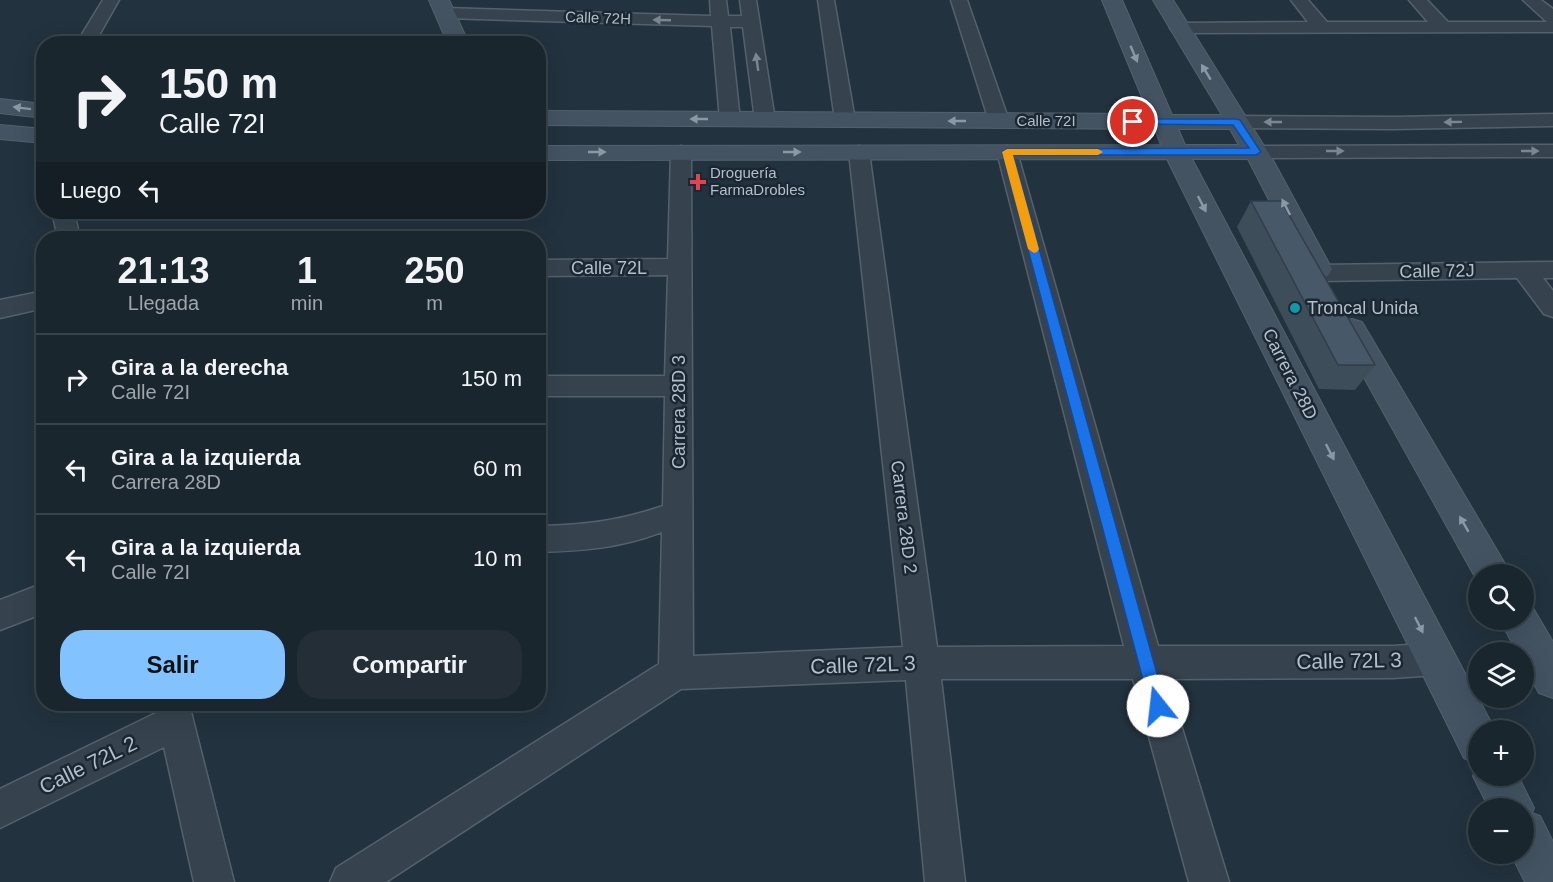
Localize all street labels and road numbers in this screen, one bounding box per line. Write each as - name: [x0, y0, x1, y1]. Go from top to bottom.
- street label: Calle 72H: [565, 8, 631, 27]
- street label: Calle 72I: [1016, 112, 1076, 129]
- street label: Calle 72L: [571, 258, 647, 278]
- street label: Calle 72J: [1399, 260, 1475, 282]
- street label: Carrera 28D: [1259, 325, 1321, 423]
- street label: Carrera 28D 3: [669, 355, 689, 469]
- street label: Carrera 28D 2: [887, 459, 921, 575]
- street label: Calle 72L 3: [1296, 648, 1402, 673]
- street label: Calle 72L 3: [810, 651, 916, 678]
- street label: Calle 72L 2: [35, 731, 140, 798]

